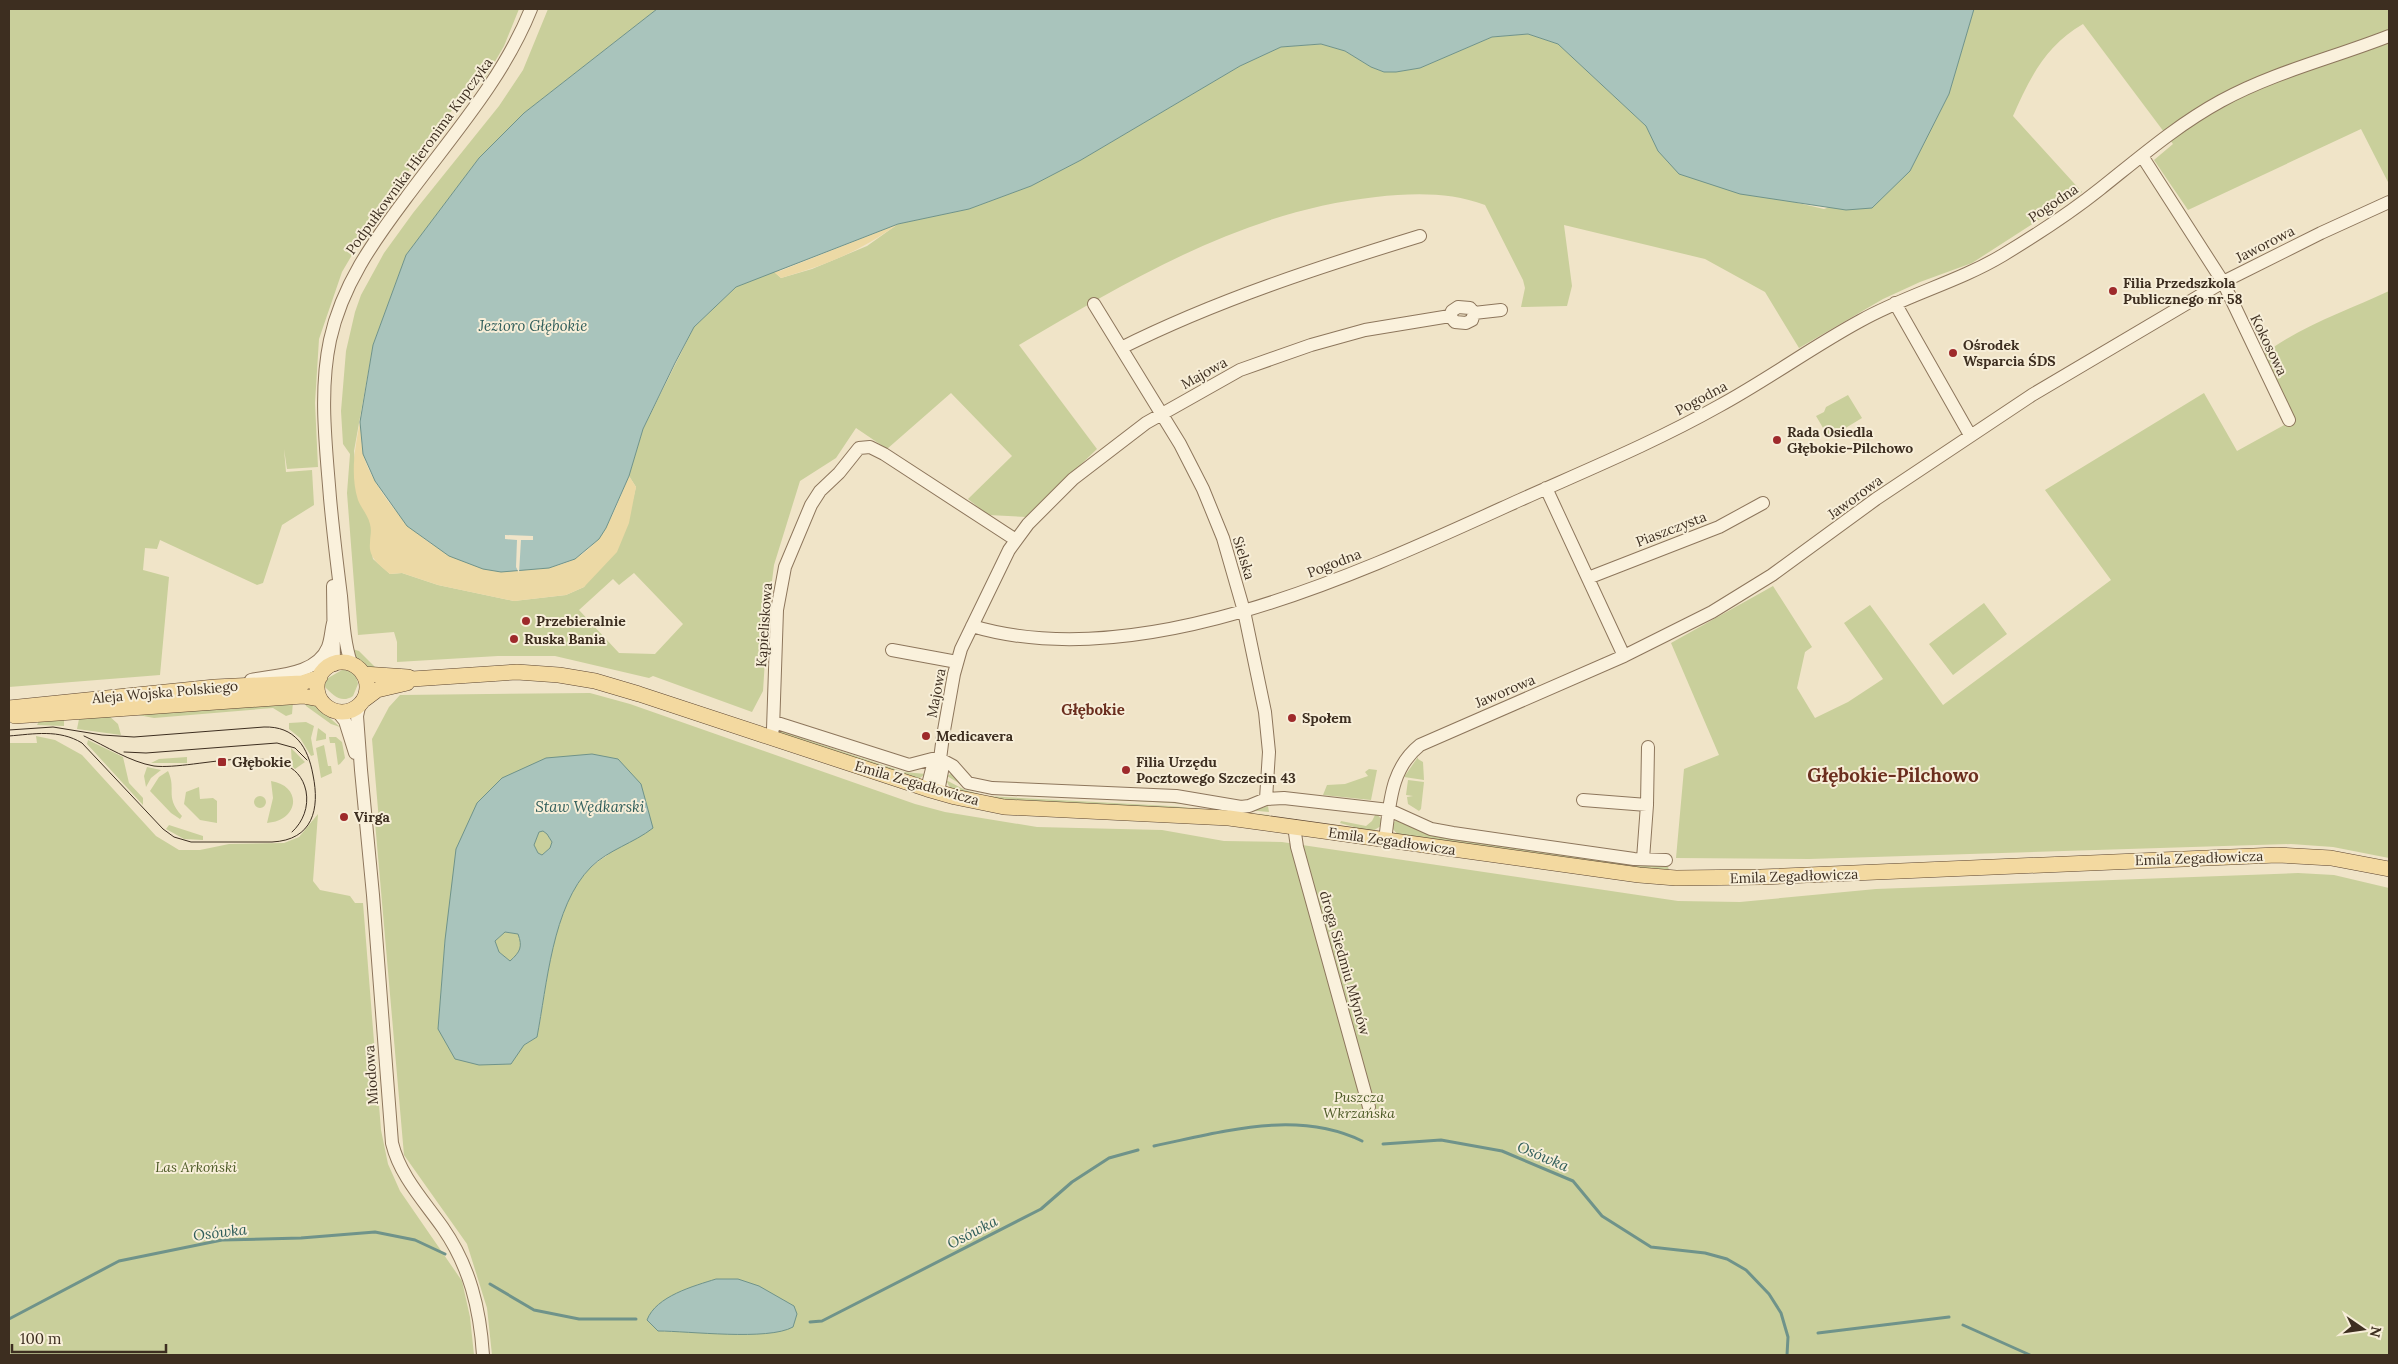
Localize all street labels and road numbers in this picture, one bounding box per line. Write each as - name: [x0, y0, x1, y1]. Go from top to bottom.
- street label: Podpułkownika Hieronima Kupczyka: [342, 54, 496, 258]
- street label: Pogodna: [2025, 180, 2081, 226]
- street label: Jaworowa: [2232, 222, 2297, 267]
- street label: Kokosowa: [2246, 311, 2292, 379]
- street label: Majowa: [1178, 353, 1230, 393]
- street label: Pogodna: [1672, 377, 1730, 419]
- street label: Jaworowa: [1823, 471, 1886, 524]
- street label: Piaszczysta: [1633, 507, 1709, 551]
- street label: Sielska: [1229, 534, 1259, 582]
- street label: Pogodna: [1304, 544, 1364, 582]
- street label: Kąpieliskowa: [752, 582, 776, 668]
- street label: Majowa: [922, 667, 950, 719]
- street label: Jaworowa: [1471, 670, 1538, 712]
- street label: Aleja Wojska Polskiego: [90, 677, 239, 707]
- street label: Emila Zegadłowicza: [853, 757, 981, 809]
- street label: Emila Zegadłowicza: [1327, 823, 1457, 859]
- street label: Emila Zegadłowicza: [2134, 847, 2264, 869]
- street label: Emila Zegadłowicza: [1729, 865, 1859, 887]
- street label: droga Siedmiu Młynów: [1316, 889, 1374, 1038]
- street label: Miodowa: [360, 1045, 382, 1105]

